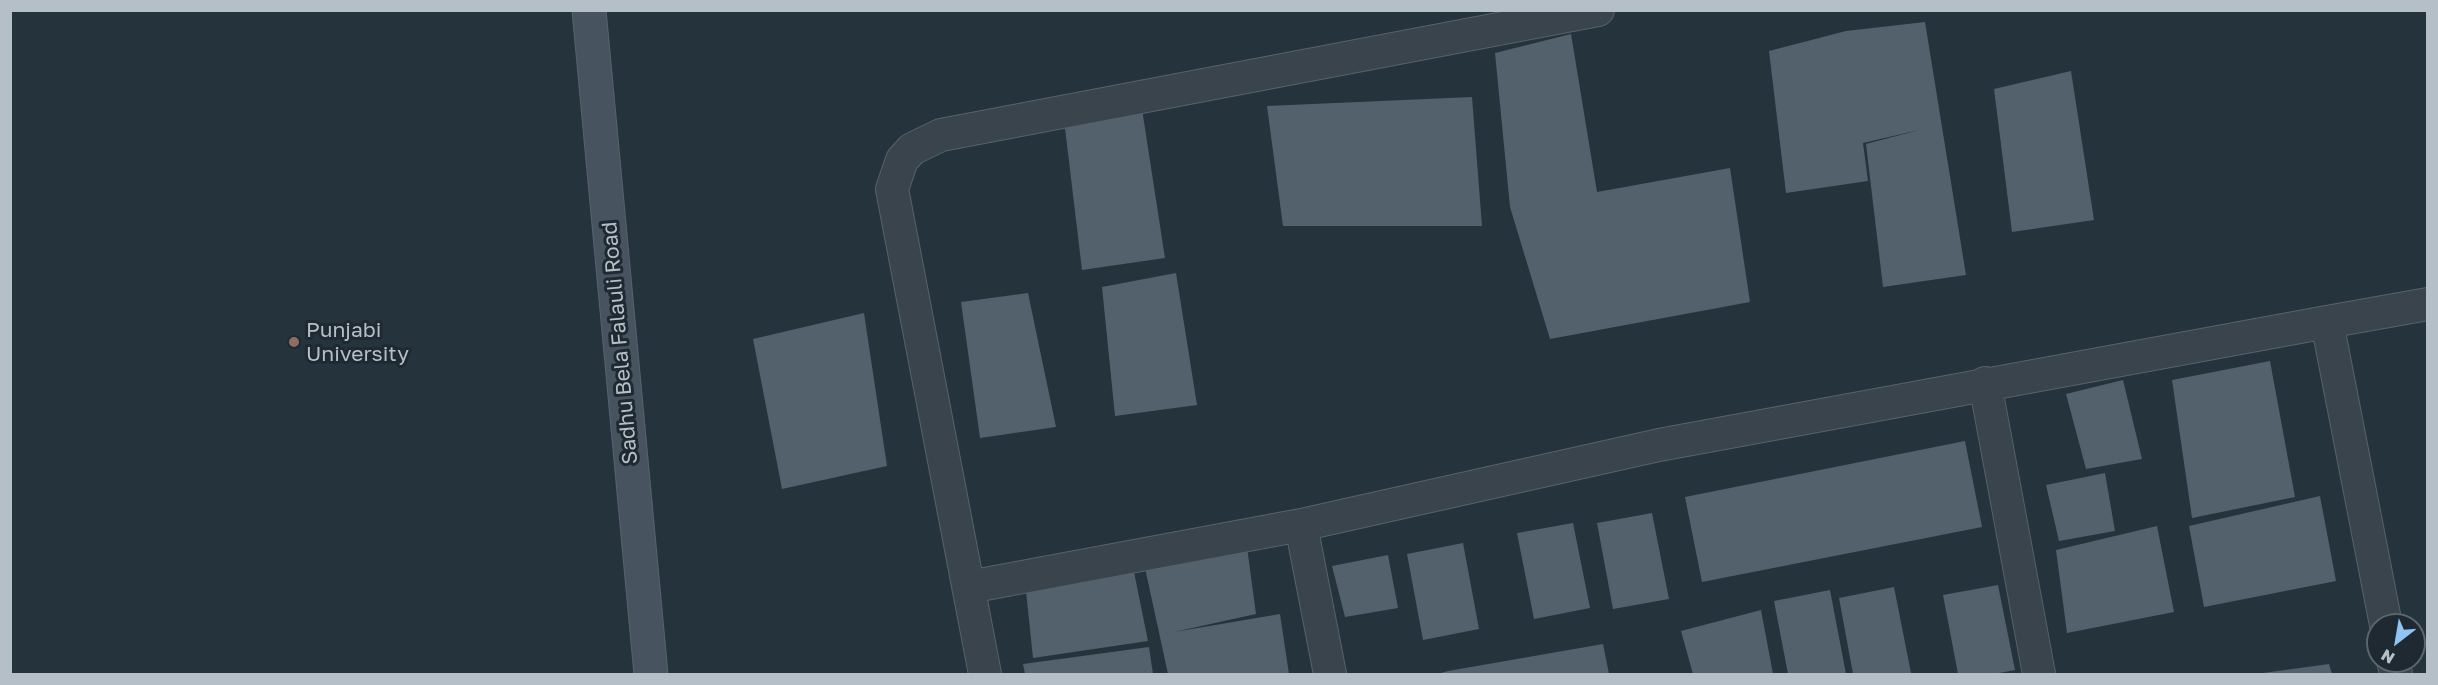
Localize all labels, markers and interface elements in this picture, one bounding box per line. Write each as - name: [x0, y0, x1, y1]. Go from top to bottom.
- street label: Sadhu Bela Falauli Road: [597, 221, 643, 465]
- place label: Punjabi University: [306, 317, 409, 367]
- marker: Punjabi University: [287, 335, 301, 349]
- north arrow: [2366, 613, 2426, 673]
- text: N: [2377, 645, 2398, 668]

